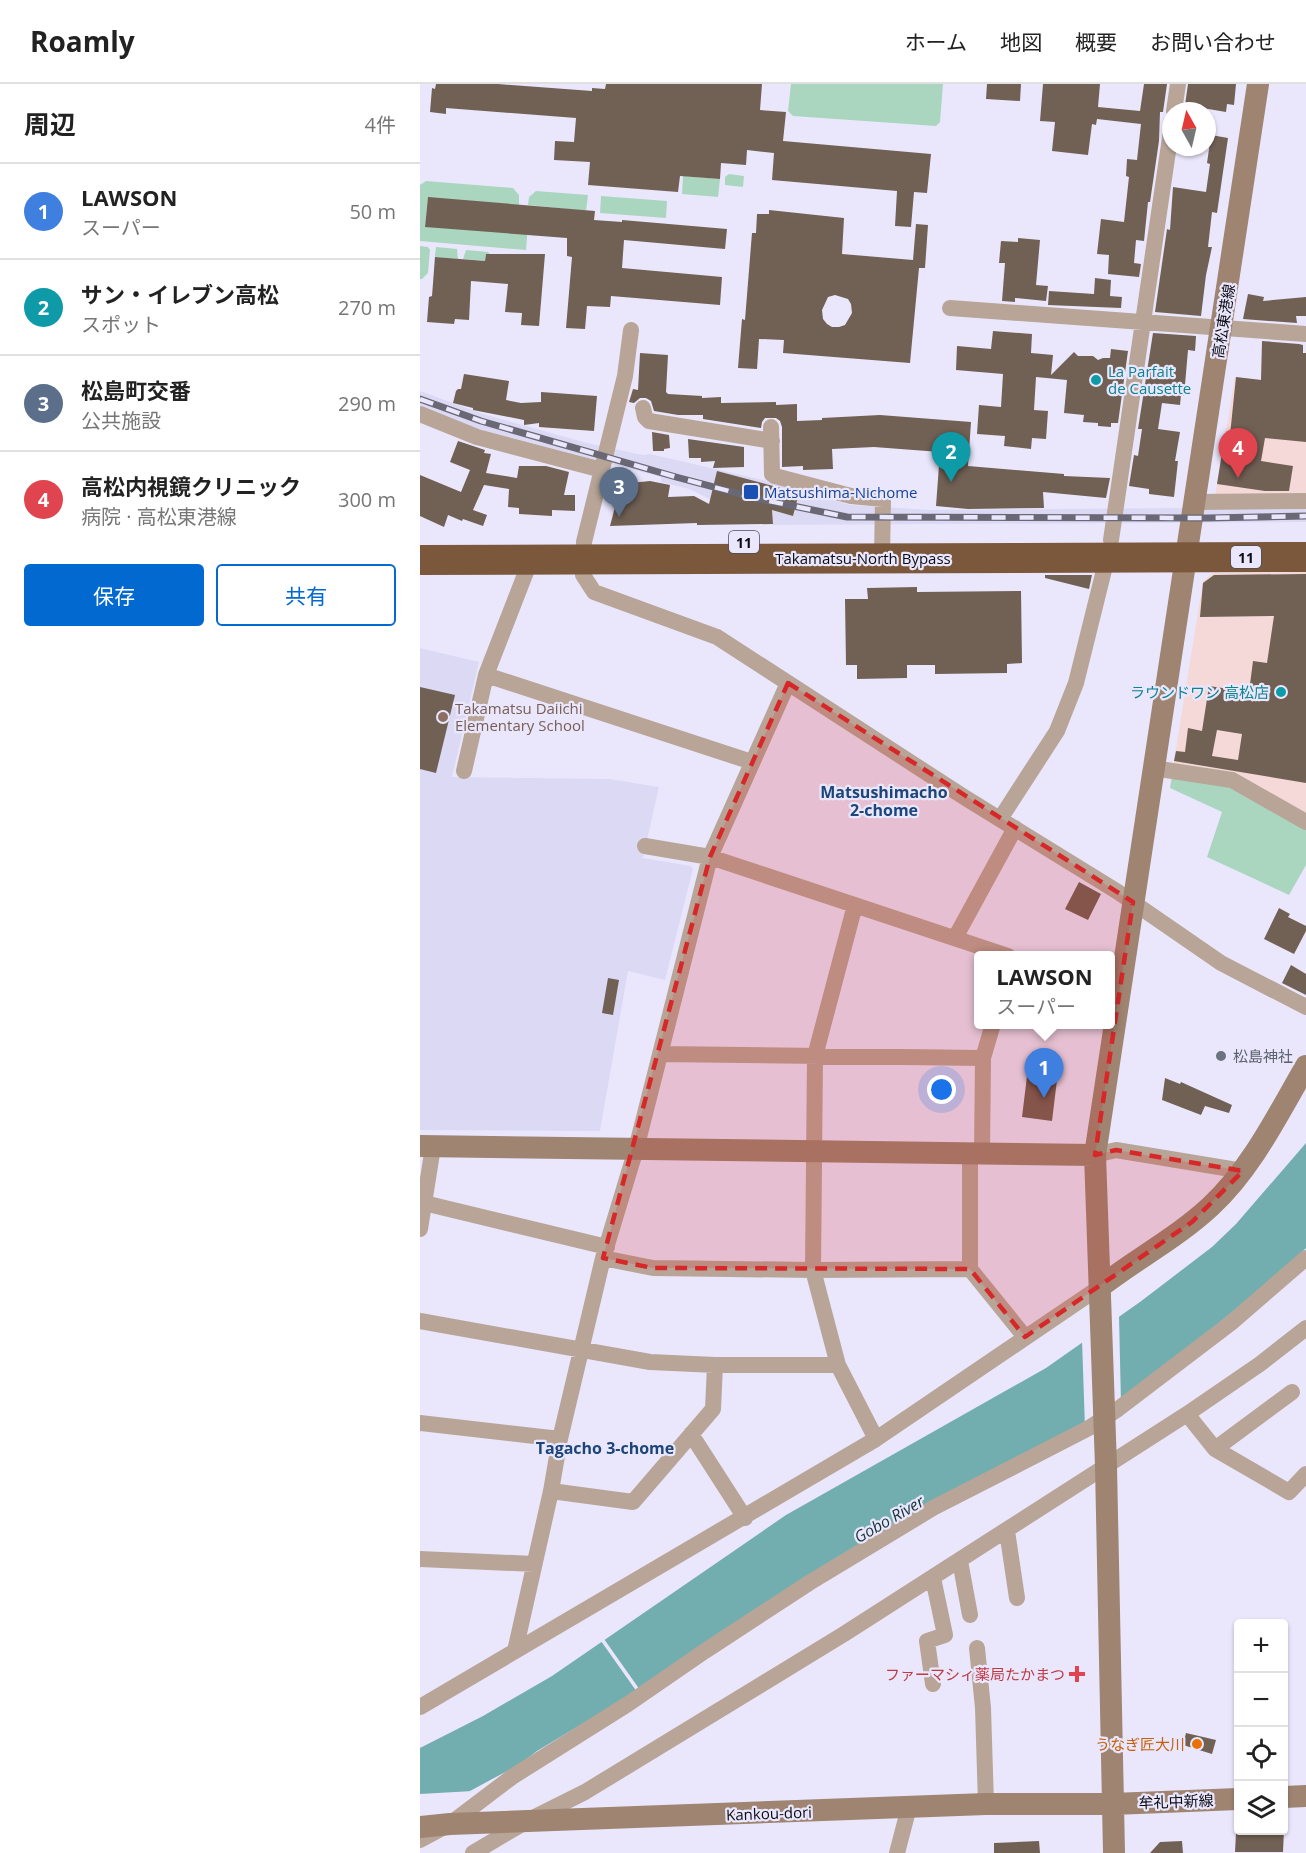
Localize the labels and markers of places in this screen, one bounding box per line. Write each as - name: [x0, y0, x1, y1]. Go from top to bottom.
- place label: La Parfait de Causette: [1108, 361, 1191, 398]
- marker: La Parfait de Causette: [1089, 373, 1103, 387]
- pin: 4: [1218, 428, 1258, 478]
- pin: 2: [932, 432, 970, 482]
- pin: 3: [600, 468, 638, 517]
- place label: Matsushima-Nichome: [764, 482, 918, 502]
- marker: Matsushima-Nichome: [742, 483, 760, 501]
- place label: ラウンドワン 高松店: [1130, 682, 1269, 702]
- marker: ラウンドワン 高松店: [1274, 685, 1288, 699]
- place label: Takamatsu Daiichi Elementary School: [455, 698, 585, 735]
- marker: Takamatsu Daiichi Elementary School: [436, 710, 450, 724]
- place label: 松島神社: [1233, 1046, 1293, 1066]
- pin: 1: [1024, 1048, 1064, 1098]
- marker: 松島神社: [1214, 1049, 1228, 1063]
- place label: ファーマシィ薬局たかまつ: [885, 1664, 1065, 1684]
- marker: ファーマシィ薬局たかまつ: [1070, 1667, 1084, 1681]
- place label: うなぎ匠大川: [1095, 1734, 1185, 1754]
- marker: うなぎ匠大川: [1190, 1737, 1204, 1751]

